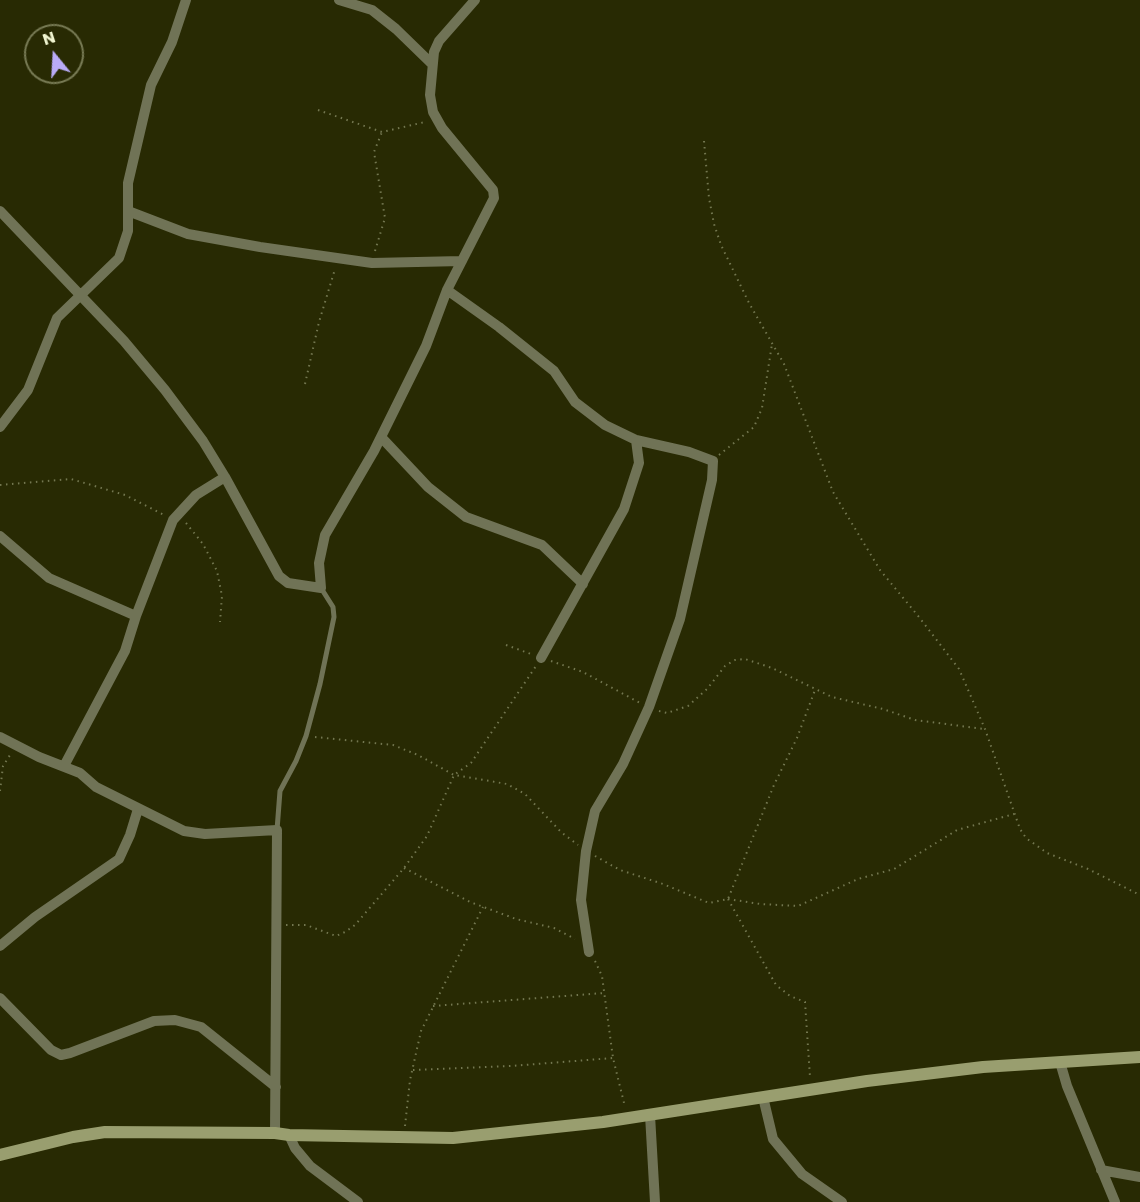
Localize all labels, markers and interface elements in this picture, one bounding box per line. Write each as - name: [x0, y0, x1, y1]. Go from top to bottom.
- north arrow: [24, 24, 84, 84]
- text: N: [40, 26, 58, 51]

